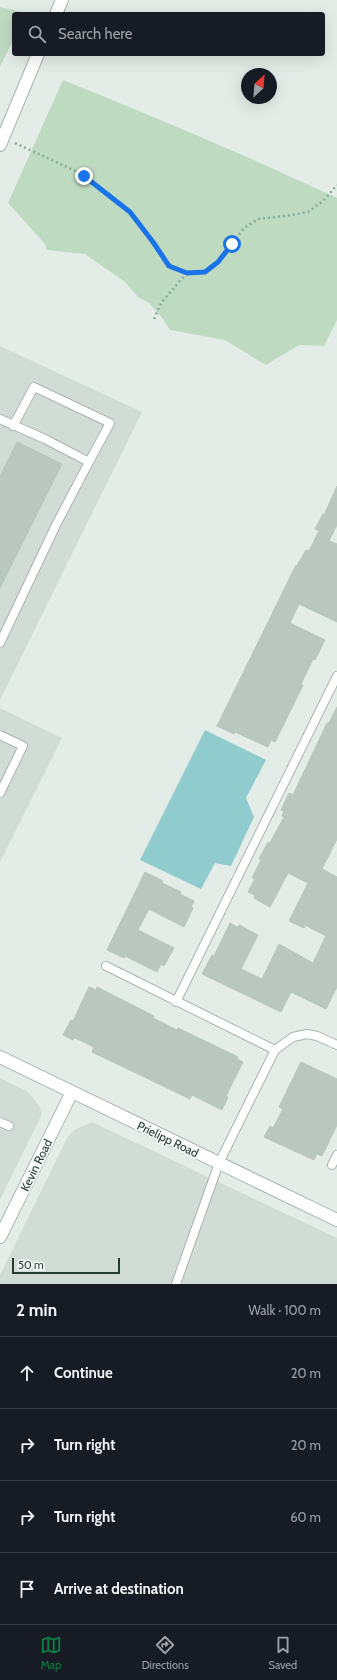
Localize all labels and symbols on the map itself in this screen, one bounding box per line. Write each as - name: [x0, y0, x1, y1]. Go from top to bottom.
- north arrow: [241, 68, 277, 104]
- route end: [75, 167, 93, 185]
- route start: [223, 235, 241, 253]
- street label: Prielipp Road: [135, 1118, 201, 1160]
- street label: Kevin Road: [17, 1136, 55, 1194]
- scale bar: [12, 1256, 120, 1275]

